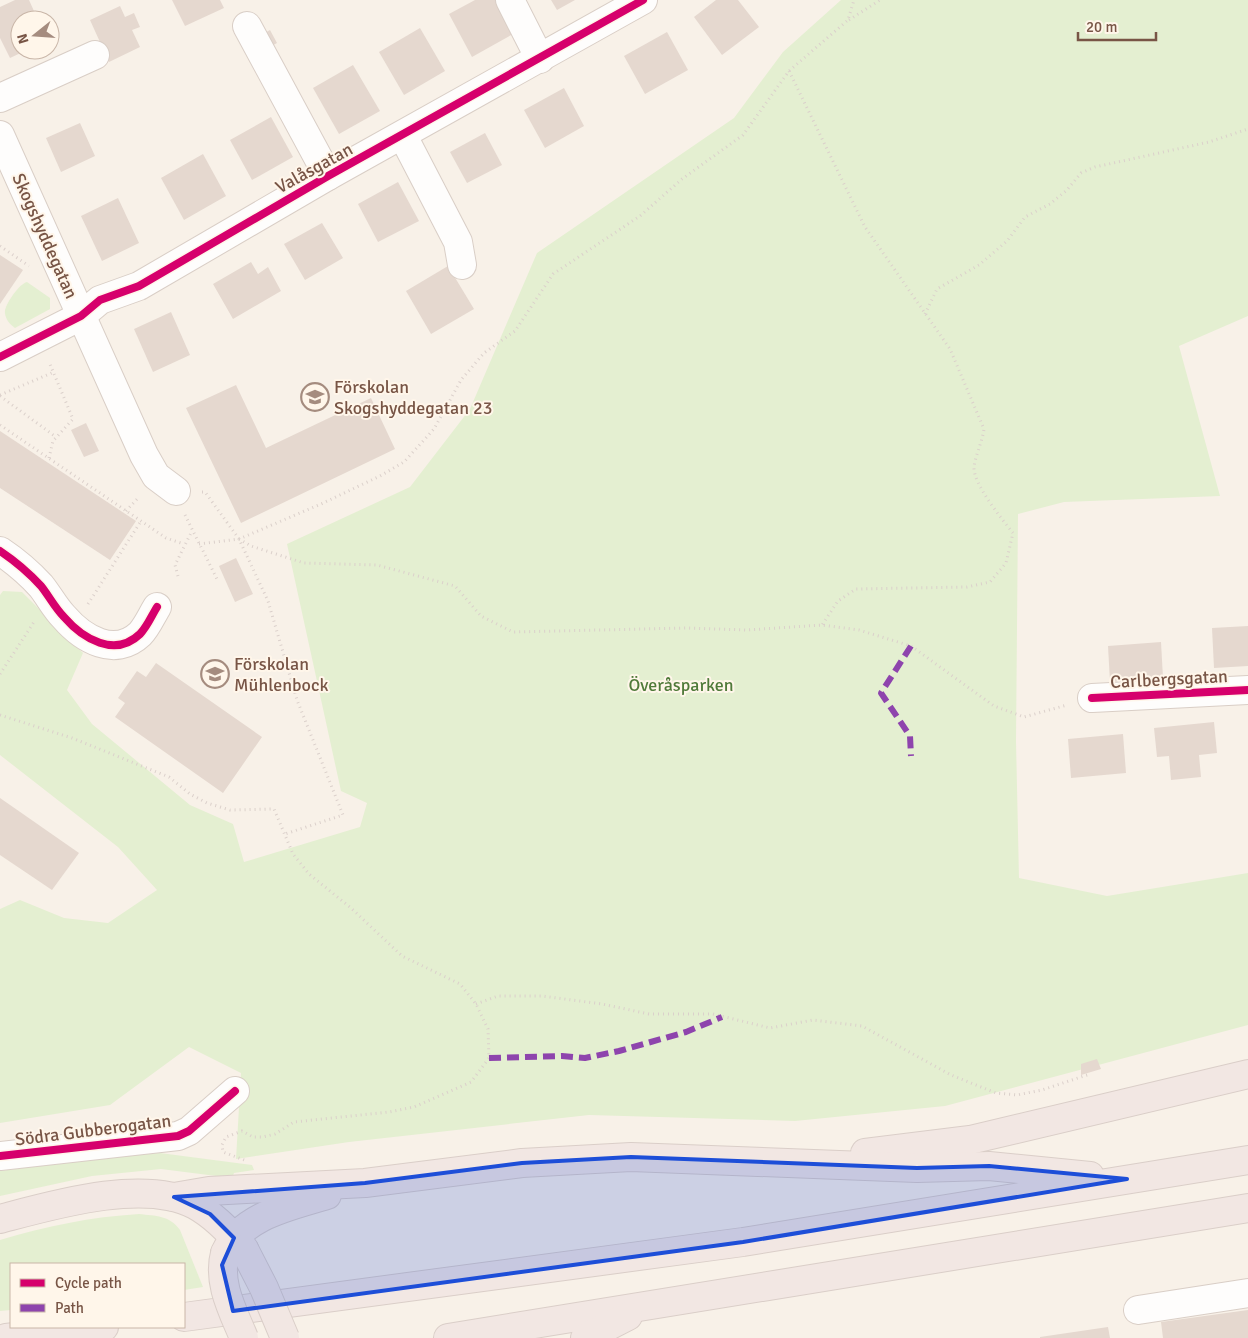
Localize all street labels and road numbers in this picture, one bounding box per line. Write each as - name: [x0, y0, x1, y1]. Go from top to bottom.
- street label: Valåsgatan: [272, 138, 356, 198]
- street label: Skogshyddegatan: [8, 170, 82, 302]
- street label: Carlbergsgatan: [1110, 665, 1228, 693]
- street label: Södra Gubberogatan: [14, 1110, 172, 1150]

